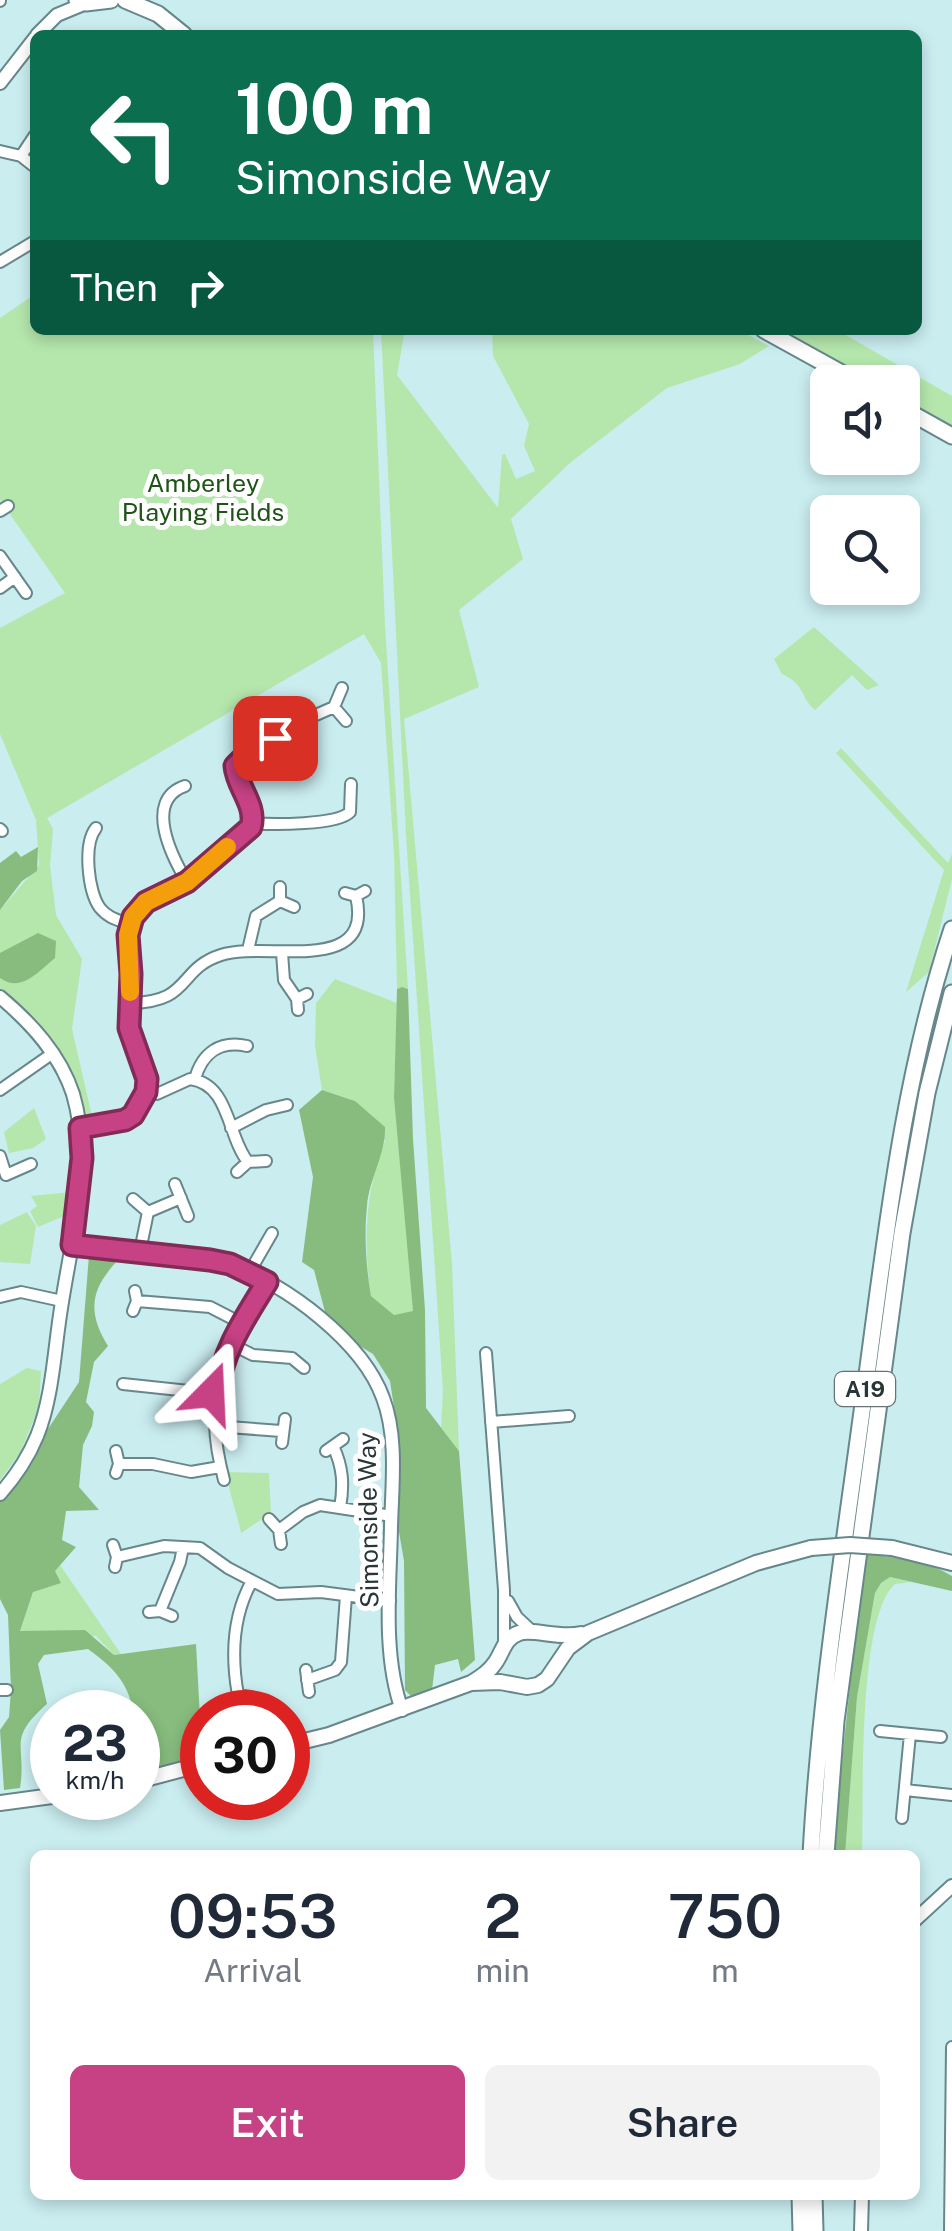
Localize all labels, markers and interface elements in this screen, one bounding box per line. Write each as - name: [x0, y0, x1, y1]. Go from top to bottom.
- text: 100 m: [235, 67, 433, 150]
- icon: left: [70, 70, 200, 200]
- text: Simonside Way: [235, 151, 552, 204]
- icon: right: [178, 260, 233, 315]
- text: Then: [70, 265, 158, 310]
- map controls: [810, 365, 920, 605]
- button: sound: [810, 365, 920, 475]
- park label: Amberley Playing Fields: [122, 468, 284, 527]
- button: search: [810, 495, 920, 605]
- pin: [233, 696, 318, 781]
- icon: arrive: [248, 711, 303, 766]
- position arrow: [159, 1341, 263, 1445]
- road number: A19: [835, 1372, 895, 1406]
- street label: Simonside Way: [351, 1432, 385, 1608]
- speed limit sign: 30: [180, 1690, 310, 1820]
- text: 23: [62, 1713, 128, 1772]
- text: km/h: [66, 1765, 124, 1795]
- text: 09:53: [168, 1881, 338, 1952]
- text: 2: [484, 1881, 521, 1952]
- text: 750: [668, 1881, 782, 1952]
- text: Arrival: [203, 1952, 302, 1989]
- text: min: [476, 1952, 530, 1989]
- text: m: [711, 1952, 739, 1989]
- button: Exit: [70, 2065, 465, 2180]
- button: Share: [485, 2065, 880, 2180]

